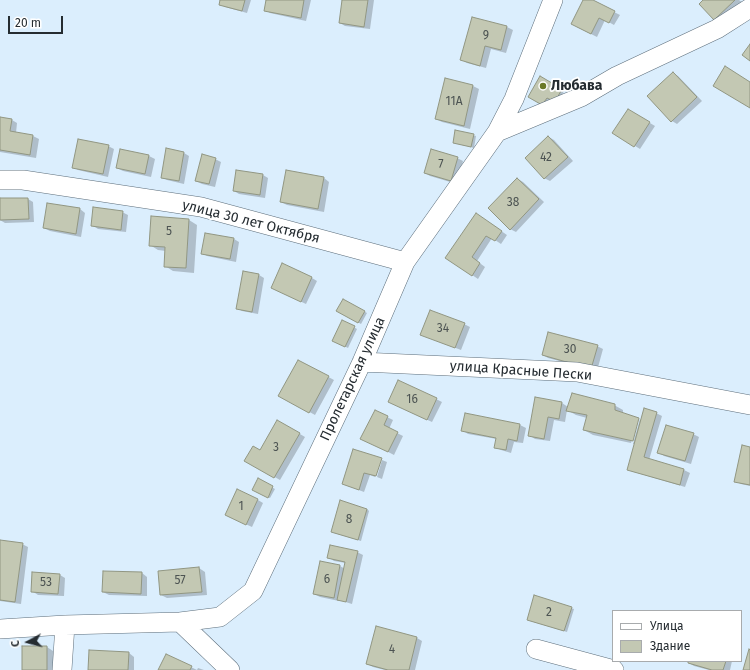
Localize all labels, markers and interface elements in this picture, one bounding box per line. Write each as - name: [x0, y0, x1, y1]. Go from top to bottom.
- scale bar: [10, 8, 65, 34]
- text: 20 m: [15, 16, 41, 30]
- house number: 9: [483, 29, 489, 43]
- place label: Любава: [551, 78, 602, 94]
- marker: Любава: [538, 81, 548, 91]
- house number: 11А: [445, 95, 463, 109]
- house number: 42: [540, 151, 552, 165]
- house number: 7: [438, 158, 444, 172]
- house number: 38: [507, 196, 519, 210]
- street label: улица 30 лет Октября: [180, 197, 322, 247]
- house number: 5: [166, 225, 172, 239]
- street label: Пролетарская улица: [317, 314, 389, 444]
- house number: 34: [437, 322, 449, 336]
- house number: 30: [564, 343, 576, 357]
- street label: улица Красные Пески: [449, 358, 593, 384]
- house number: 16: [406, 393, 418, 407]
- house number: 3: [273, 441, 279, 455]
- house number: 1: [238, 500, 244, 514]
- house number: 8: [346, 513, 352, 527]
- house number: 6: [324, 573, 330, 587]
- house number: 57: [174, 574, 186, 588]
- house number: 53: [40, 576, 52, 590]
- house number: 2: [546, 606, 552, 620]
- legend: [612, 610, 742, 662]
- text: Улица: [650, 619, 684, 633]
- north arrow: [8, 622, 48, 662]
- text: Здание: [650, 639, 690, 653]
- text: С: [9, 640, 22, 647]
- house number: 4: [389, 643, 395, 657]

